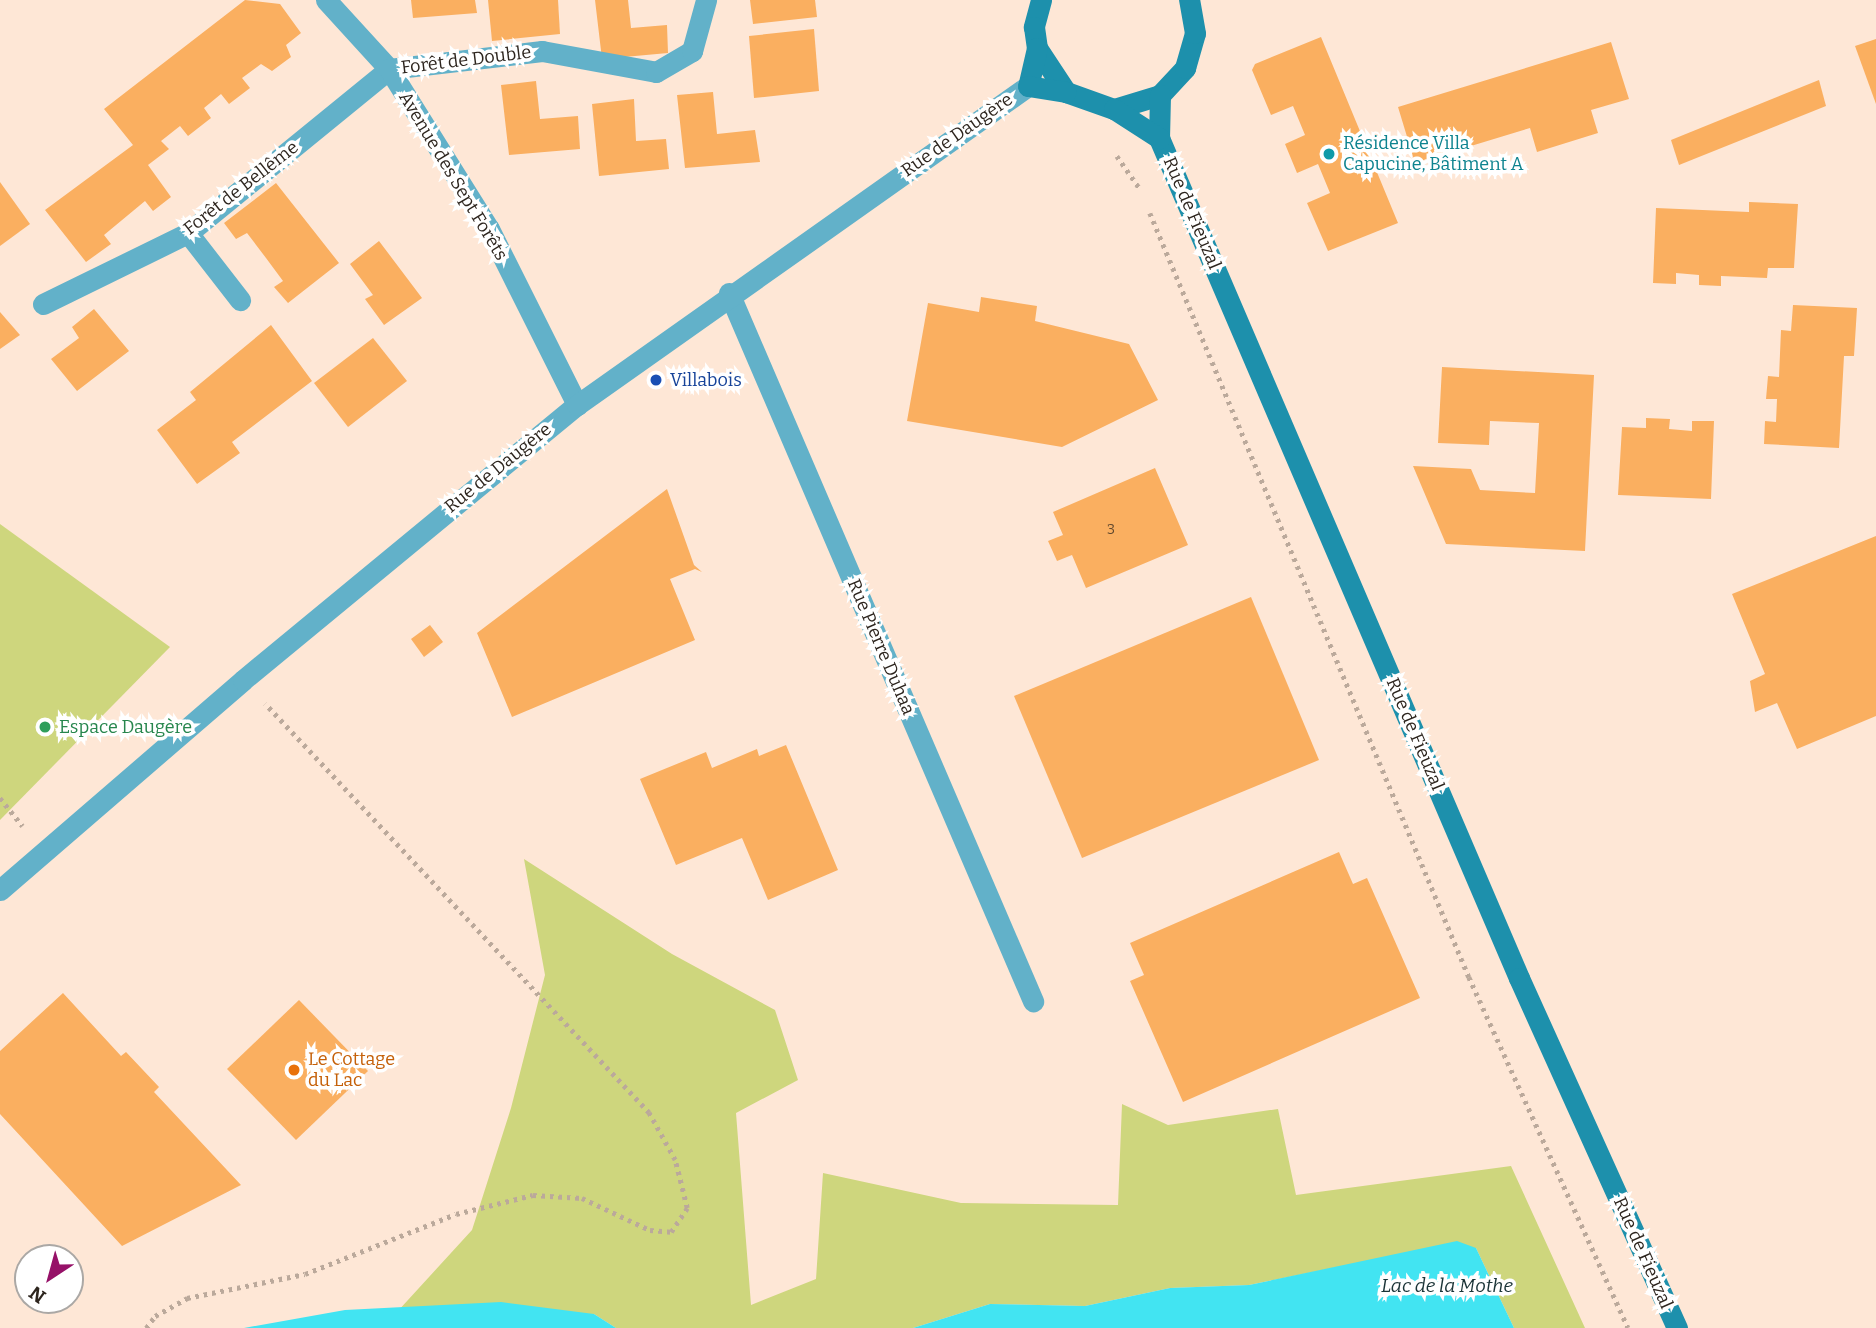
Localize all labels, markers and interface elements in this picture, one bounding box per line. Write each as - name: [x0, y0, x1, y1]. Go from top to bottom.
- street label: Forêt de Double: [400, 41, 532, 79]
- street label: Avenue des Sept Forêts: [394, 88, 512, 264]
- street label: Rue de Daugère: [897, 89, 1017, 181]
- place label: Résidence Villa Capucine, Bâtiment A: [1343, 133, 1523, 176]
- street label: Forêt de Bellême: [179, 136, 303, 240]
- marker: Résidence Villa Capucine, Bâtiment A: [1321, 146, 1337, 162]
- street label: Rue de Fieuzal: [1159, 154, 1225, 272]
- place label: Villabois: [670, 369, 742, 391]
- marker: Villabois: [648, 372, 664, 388]
- street label: Rue de Daugère: [440, 418, 556, 518]
- house number: 3: [1107, 522, 1115, 538]
- street label: Rue Pierre Duhaa: [843, 576, 919, 718]
- street label: Rue de Fieuzal: [1382, 675, 1448, 793]
- place label: Espace Daugère: [59, 716, 192, 738]
- marker: Espace Daugère: [37, 719, 53, 735]
- place label: Le Cottage du Lac: [308, 1049, 395, 1092]
- marker: Le Cottage du Lac: [286, 1062, 302, 1078]
- street label: Rue de Fieuzal: [1609, 1194, 1677, 1312]
- north arrow: [14, 1244, 84, 1314]
- water label: Lac de la Mothe: [1381, 1275, 1513, 1297]
- text: N: [25, 1281, 50, 1308]

